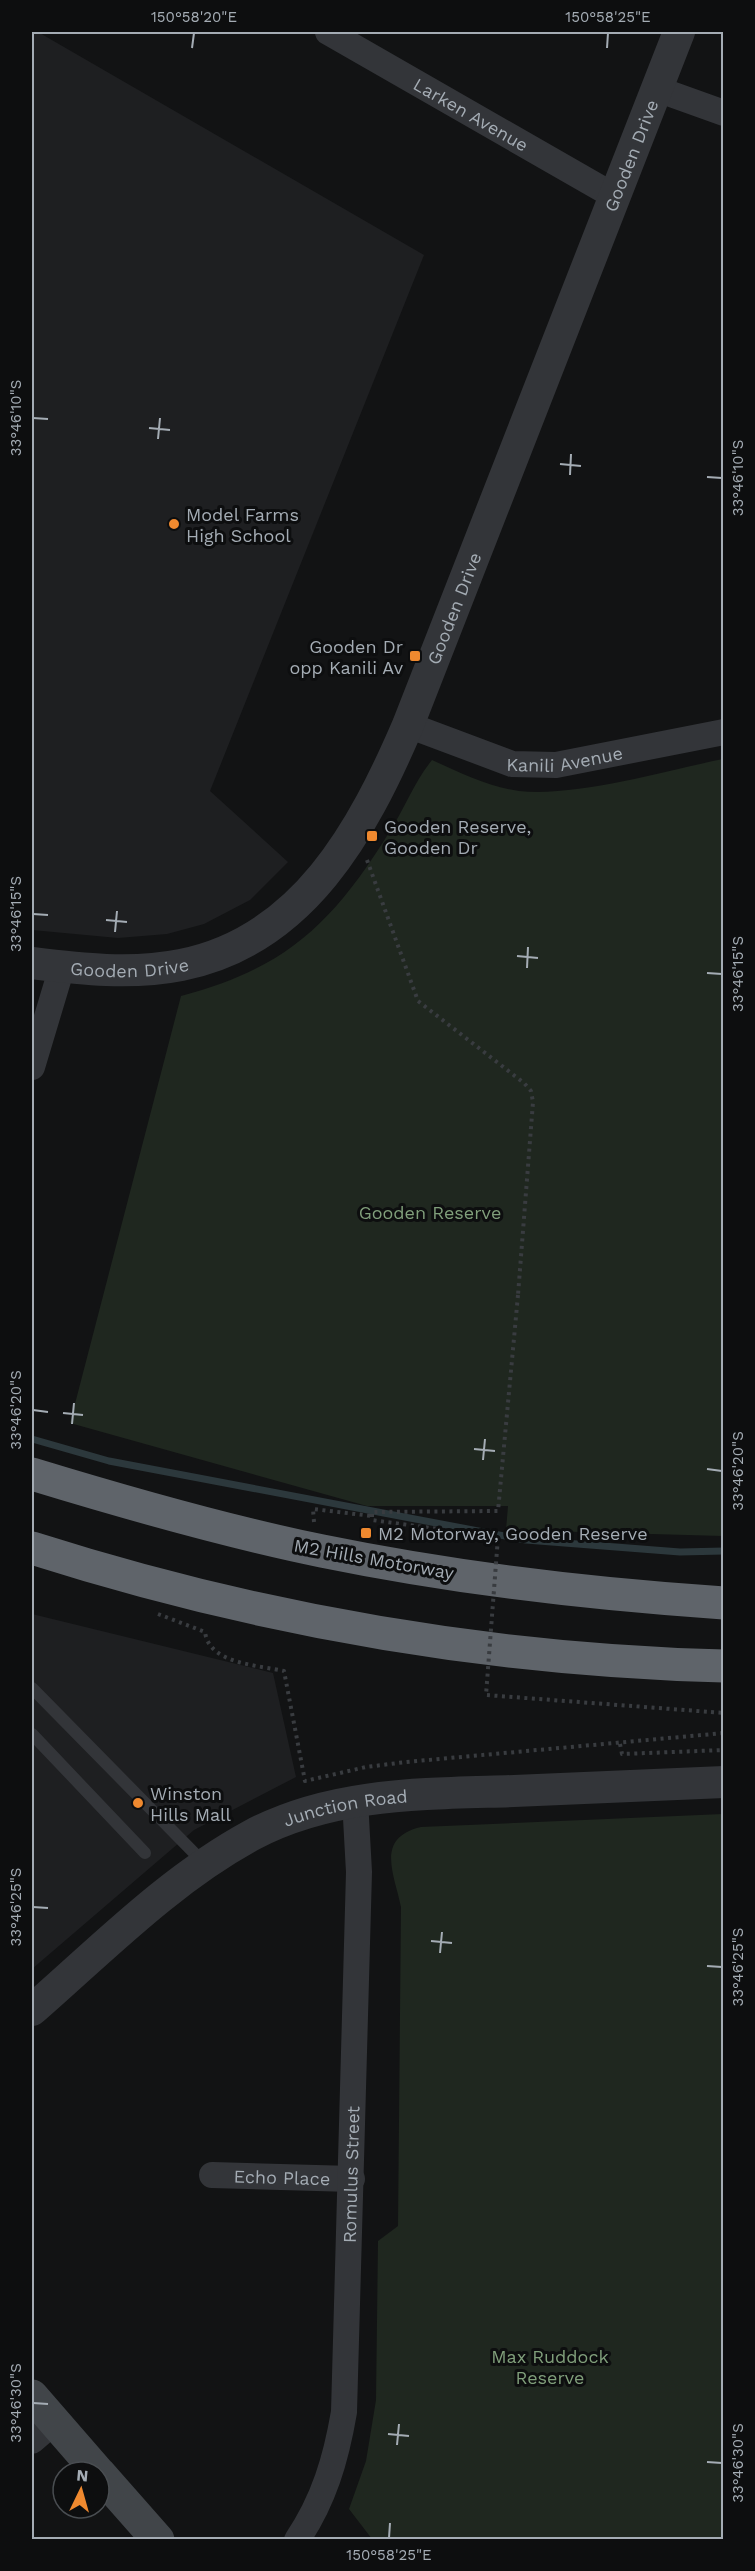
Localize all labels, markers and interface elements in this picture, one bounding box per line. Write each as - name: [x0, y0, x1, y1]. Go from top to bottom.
- text: 150°58'20"E: [151, 8, 237, 26]
- text: 150°58'25"E: [565, 8, 651, 26]
- street label: Larken Avenue: [410, 73, 532, 155]
- street label: Gooden Drive: [599, 97, 662, 215]
- text: 33°46'10"S: [7, 380, 25, 456]
- text: 33°46'10"S: [729, 440, 747, 516]
- place label: Model Farms High School: [186, 504, 299, 546]
- marker: Model Farms High School: [167, 517, 181, 531]
- street label: Gooden Drive: [422, 549, 485, 667]
- place label: Gooden Dr opp Kanili Av: [289, 636, 404, 678]
- marker: Gooden Dr opp Kanili Av: [408, 649, 422, 663]
- street label: Kanili Avenue: [506, 742, 624, 776]
- place label: Gooden Reserve, Gooden Dr: [384, 816, 531, 858]
- marker: Gooden Reserve, Gooden Dr: [365, 829, 379, 843]
- text: 33°46'15"S: [7, 876, 25, 952]
- text: 33°46'15"S: [729, 936, 747, 1012]
- street label: Gooden Drive: [70, 953, 191, 981]
- park label: Gooden Reserve: [359, 1202, 501, 1223]
- text: 33°46'20"S: [7, 1370, 25, 1450]
- text: 33°46'20"S: [729, 1431, 747, 1511]
- place label: M2 Motorway, Gooden Reserve: [378, 1523, 648, 1544]
- marker: M2 Motorway, Gooden Reserve: [359, 1526, 373, 1540]
- street label: M2 Hills Motorway: [292, 1535, 456, 1584]
- place label: Winston Hills Mall: [150, 1783, 232, 1825]
- street label: Junction Road: [280, 1785, 408, 1830]
- marker: Winston Hills Mall: [131, 1796, 145, 1810]
- text: 33°46'25"S: [7, 1868, 25, 1946]
- text: 33°46'25"S: [729, 1928, 747, 2006]
- street label: Romulus Street: [338, 2105, 363, 2243]
- street label: Echo Place: [233, 2165, 331, 2189]
- park label: Max Ruddock Reserve: [491, 2346, 609, 2388]
- text: 33°46'30"S: [7, 2363, 25, 2443]
- text: 33°46'30"S: [729, 2423, 747, 2503]
- north arrow: [51, 2460, 111, 2520]
- text: N: [76, 2466, 89, 2486]
- text: 150°58'25"E: [346, 2546, 432, 2564]

